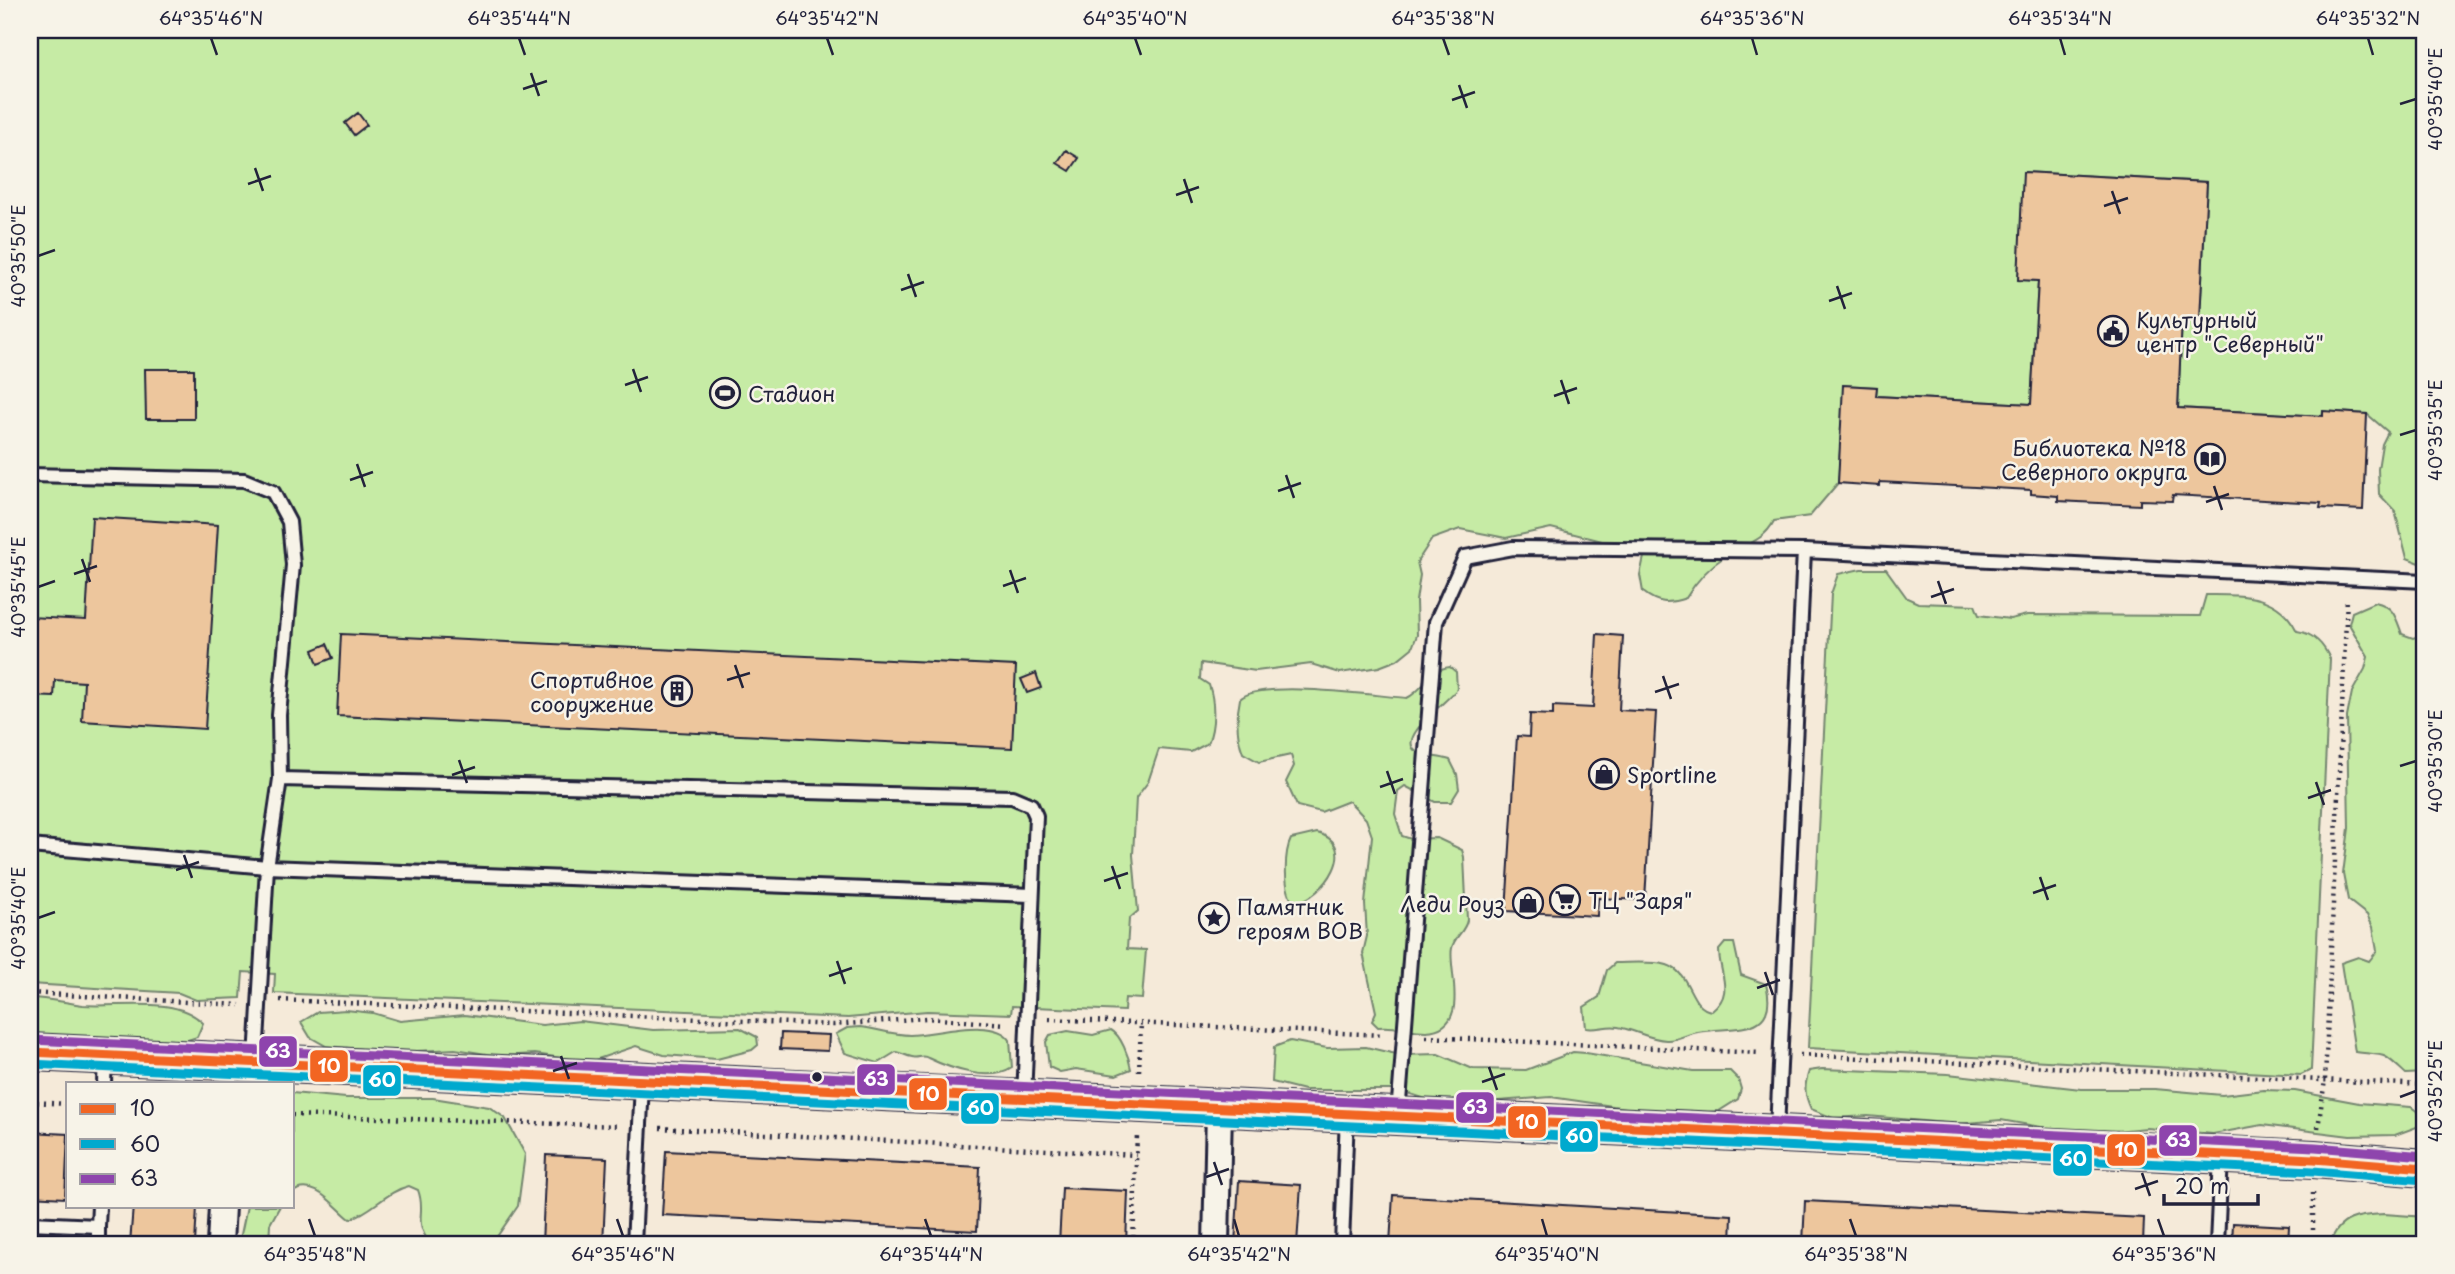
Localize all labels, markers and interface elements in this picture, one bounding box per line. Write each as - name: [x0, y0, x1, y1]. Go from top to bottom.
- text: 64°35'46"N: [159, 4, 263, 31]
- text: 64°35'44"N: [467, 4, 571, 31]
- text: 64°35'42"N: [775, 4, 879, 31]
- text: 64°35'40"N: [1082, 4, 1188, 31]
- text: 64°35'38"N: [1391, 4, 1495, 31]
- text: 64°35'36"N: [1699, 4, 1805, 31]
- text: 64°35'34"N: [2008, 4, 2112, 31]
- text: 64°35'32"N: [2316, 4, 2420, 31]
- text: 40°35'40"E: [2421, 47, 2448, 151]
- text: 40°35'50"E: [4, 205, 31, 307]
- place label: Культурный центр "Северный": [2136, 303, 2324, 359]
- public building icon: Культурный центр "Северный": [2096, 314, 2130, 348]
- sports icon: Стадион: [708, 376, 742, 410]
- place label: Стадион: [748, 377, 835, 409]
- text: 40°35'35"E: [2421, 379, 2448, 481]
- place label: Библиотека №18 Северного округа: [2001, 431, 2187, 487]
- library icon: Библиотека №18 Северного округа: [2193, 442, 2227, 476]
- text: 40°35'45"E: [4, 536, 31, 638]
- place label: Спортивное сооружение: [530, 663, 654, 719]
- building icon: Спортивное сооружение: [660, 674, 694, 708]
- text: 40°35'30"E: [2421, 709, 2448, 813]
- shop icon: Sportline: [1587, 757, 1621, 791]
- place label: Sportline: [1627, 758, 1717, 790]
- text: 40°35'40"E: [4, 866, 31, 970]
- supermarket icon: ТЦ "Заря": [1548, 883, 1582, 917]
- place label: ТЦ "Заря": [1588, 884, 1693, 916]
- shop icon: Леди Роуз: [1511, 886, 1545, 920]
- place label: Леди Роуз: [1401, 887, 1505, 919]
- place label: Памятник героям ВОВ: [1237, 890, 1363, 946]
- place icon: Памятник героям ВОВ: [1197, 901, 1231, 935]
- line badge: 63: [258, 1035, 298, 1068]
- text: 63: [265, 1036, 291, 1064]
- text: 40°35'25"E: [2421, 1040, 2448, 1142]
- line badge: 10: [309, 1049, 349, 1083]
- text: 10: [317, 1051, 341, 1079]
- line badge: 63: [856, 1063, 896, 1096]
- line badge: 60: [362, 1064, 402, 1097]
- text: 63: [863, 1064, 889, 1092]
- text: 60: [368, 1065, 396, 1093]
- unlabelled marker: [810, 1070, 824, 1084]
- line badge: 10: [908, 1077, 948, 1111]
- text: 10: [916, 1079, 940, 1107]
- legend: [66, 1082, 294, 1208]
- text: 10: [130, 1091, 155, 1123]
- line badge: 63: [1455, 1091, 1495, 1124]
- line badge: 60: [960, 1092, 1000, 1125]
- text: 63: [1462, 1092, 1488, 1120]
- text: 60: [966, 1093, 994, 1121]
- line badge: 10: [1507, 1105, 1547, 1139]
- text: 10: [1515, 1107, 1539, 1135]
- line badge: 60: [1559, 1120, 1599, 1153]
- text: 60: [1565, 1121, 1593, 1149]
- line badge: 63: [2158, 1124, 2198, 1157]
- text: 63: [2165, 1125, 2191, 1153]
- text: 60: [130, 1127, 160, 1159]
- line badge: 10: [2106, 1133, 2146, 1167]
- text: 10: [2114, 1135, 2138, 1163]
- line badge: 60: [2052, 1143, 2093, 1177]
- text: 60: [2059, 1144, 2087, 1172]
- text: 63: [130, 1161, 158, 1193]
- scale bar: [2164, 1162, 2259, 1206]
- text: 20 m: [2175, 1169, 2229, 1201]
- text: 64°35'48"N: [263, 1240, 367, 1267]
- text: 64°35'46"N: [571, 1240, 675, 1267]
- text: 64°35'44"N: [879, 1240, 983, 1267]
- text: 64°35'42"N: [1187, 1240, 1291, 1267]
- text: 64°35'40"N: [1494, 1240, 1600, 1267]
- text: 64°35'38"N: [1804, 1240, 1908, 1267]
- text: 64°35'36"N: [2111, 1240, 2217, 1267]

